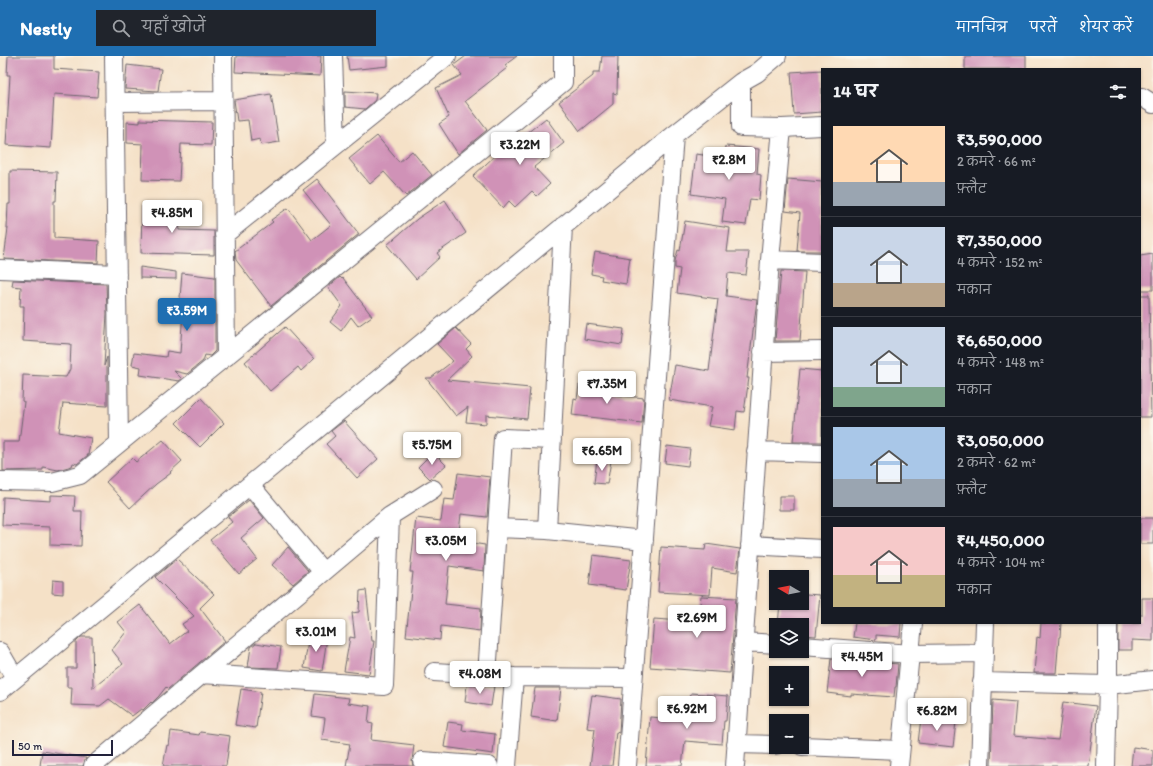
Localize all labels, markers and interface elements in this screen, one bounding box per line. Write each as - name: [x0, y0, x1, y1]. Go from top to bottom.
- search box: [96, 10, 376, 46]
- text: Nestly: [20, 17, 72, 40]
- icon: search: [110, 17, 132, 39]
- text: यहाँ खोजें: [142, 18, 206, 36]
- text: मानचित्र: [956, 19, 1007, 36]
- text: परतें: [1029, 19, 1057, 36]
- text: शेयर करें: [1079, 19, 1133, 36]
- text: 14 घर: [833, 81, 878, 101]
- icon: filters: [1107, 81, 1129, 103]
- text: ₹3,590,000: [957, 129, 1042, 149]
- pin: ₹3.22M: [487, 132, 553, 166]
- text: ₹3.22M: [500, 137, 540, 152]
- icon: home: [865, 142, 913, 190]
- pin: ₹2.8M: [701, 147, 757, 181]
- text: ₹2.8M: [712, 152, 746, 167]
- text: 2 कमरे · 66 m²: [957, 154, 1036, 169]
- text: फ़्लैट: [957, 181, 987, 196]
- pin: ₹4.85M: [139, 200, 205, 234]
- text: ₹4.85M: [151, 205, 193, 220]
- text: ₹7,350,000: [957, 230, 1042, 250]
- icon: home: [865, 243, 913, 291]
- text: 4 कमरे · 152 m²: [957, 255, 1043, 270]
- text: मकान: [957, 282, 991, 297]
- pin: ₹3.59M: [154, 298, 220, 332]
- text: ₹3.59M: [167, 303, 207, 318]
- text: ₹6,650,000: [957, 330, 1042, 350]
- icon: home: [865, 343, 913, 391]
- text: 4 कमरे · 148 m²: [957, 355, 1044, 370]
- pin: ₹7.35M: [574, 371, 640, 405]
- text: ₹7.35M: [587, 376, 627, 391]
- text: मकान: [957, 382, 991, 397]
- text: ₹3,050,000: [957, 430, 1044, 450]
- pin: ₹5.75M: [399, 432, 465, 466]
- text: ₹5.75M: [412, 437, 452, 452]
- pin: ₹6.65M: [569, 438, 635, 472]
- text: ₹6.65M: [582, 443, 622, 458]
- icon: home: [865, 443, 913, 491]
- text: 2 कमरे · 62 m²: [957, 455, 1036, 470]
- text: फ़्लैट: [957, 482, 987, 497]
- pin: ₹3.05M: [413, 528, 479, 562]
- text: ₹4,450,000: [957, 530, 1045, 550]
- text: ₹3.05M: [425, 533, 467, 548]
- icon: home: [865, 543, 913, 591]
- text: 4 कमरे · 104 m²: [957, 555, 1045, 570]
- north arrow: [769, 570, 809, 610]
- map controls: [769, 570, 809, 754]
- text: मकान: [957, 582, 991, 597]
- pin: ₹2.69M: [664, 605, 730, 639]
- text: ₹2.69M: [677, 610, 717, 625]
- button: layers: [769, 618, 809, 658]
- pin: ₹3.01M: [283, 619, 349, 653]
- text: ₹3.01M: [296, 624, 336, 639]
- pin: ₹4.45M: [829, 644, 895, 678]
- text: ₹4.45M: [841, 649, 883, 664]
- pin: ₹4.08M: [447, 661, 513, 695]
- text: ₹4.08M: [459, 666, 501, 681]
- button: +: [769, 666, 809, 706]
- pin: ₹6.92M: [654, 696, 720, 730]
- pin: ₹6.82M: [904, 698, 970, 732]
- text: ₹6.92M: [667, 701, 707, 716]
- text: ₹6.82M: [917, 703, 957, 718]
- button: −: [769, 714, 809, 754]
- scale bar: [12, 738, 113, 757]
- text: 50 m: [18, 740, 42, 753]

